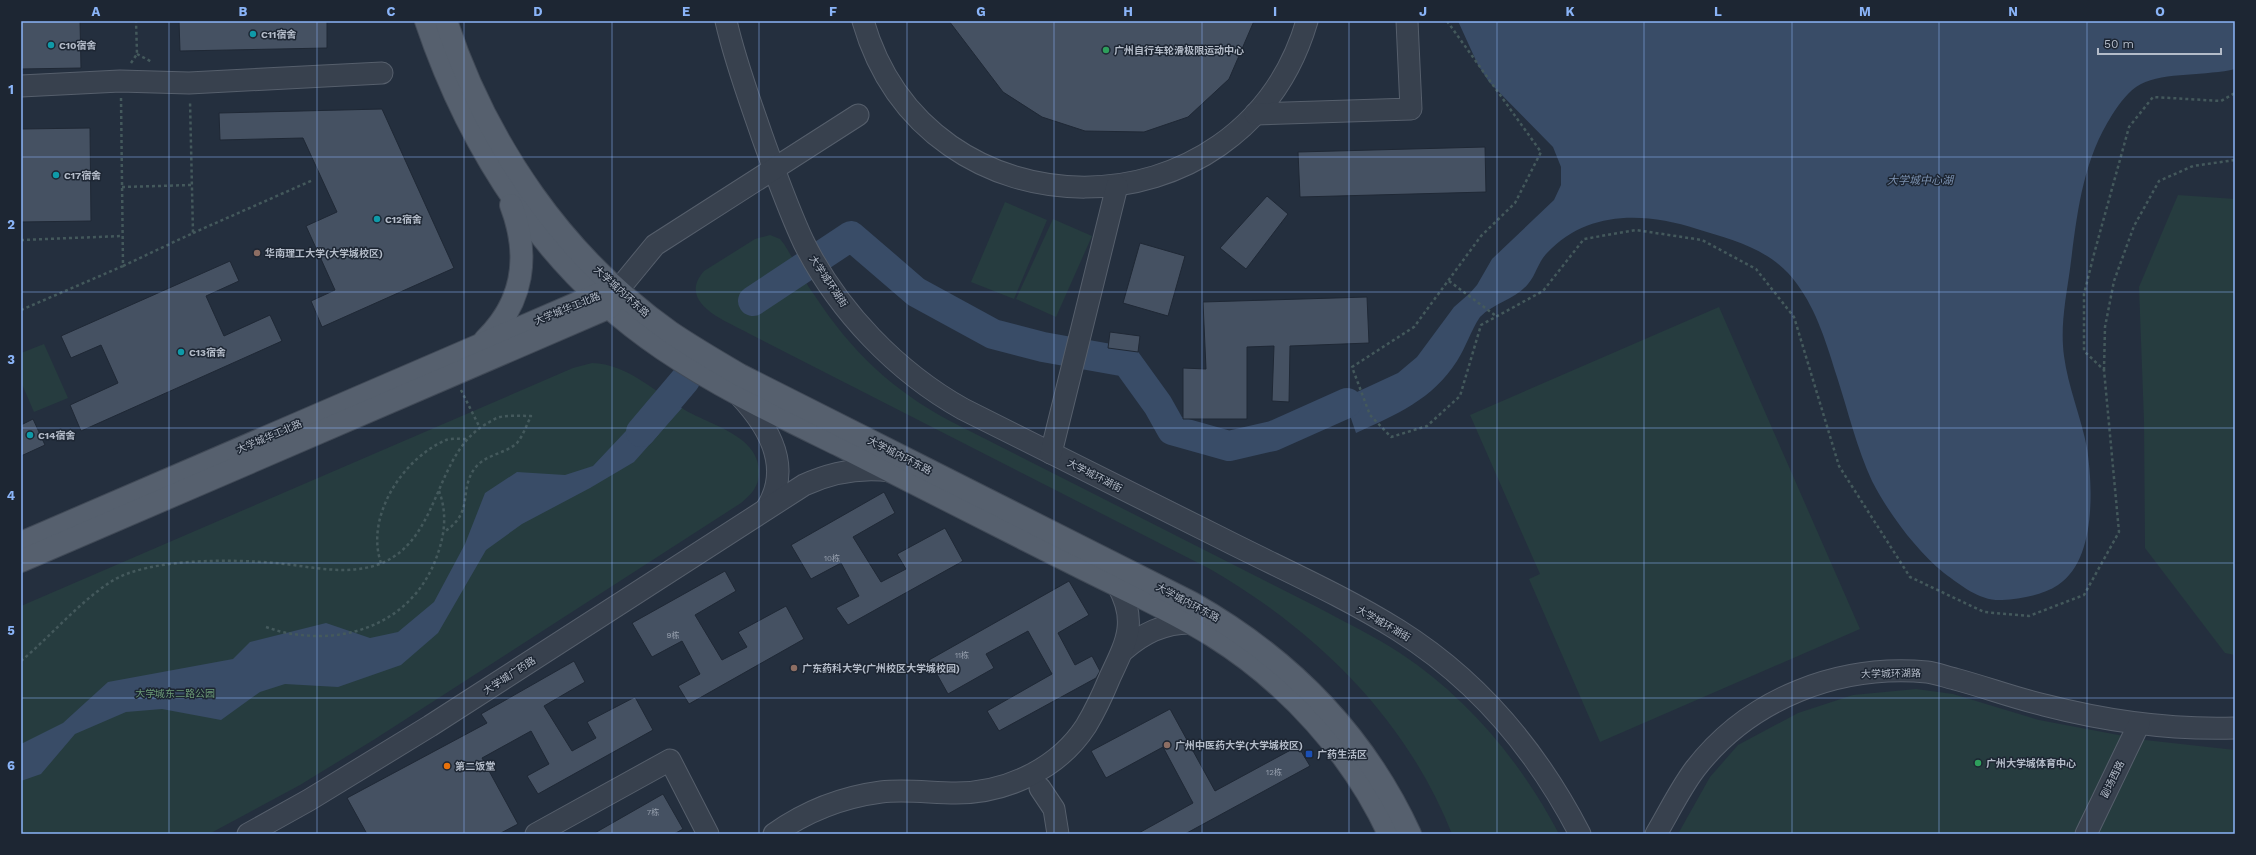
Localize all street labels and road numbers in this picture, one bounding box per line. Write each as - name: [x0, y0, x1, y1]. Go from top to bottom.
- street label: 大学城环湖街: [807, 253, 850, 309]
- street label: 大学城内环东路: [592, 264, 651, 319]
- street label: 大学城华工北路: [533, 290, 602, 327]
- street label: 大学城华工北路: [235, 418, 304, 455]
- street label: 大学城内环东路: [866, 435, 933, 476]
- street label: 大学城环湖街: [1066, 457, 1124, 494]
- street label: 大学城内环东路: [1154, 581, 1221, 624]
- street label: 大学城环湖街: [1355, 604, 1412, 643]
- street label: 大学城广药路: [481, 654, 537, 696]
- street label: 大学城环湖路: [1861, 667, 1921, 680]
- street label: 副场西路: [2099, 759, 2126, 800]

